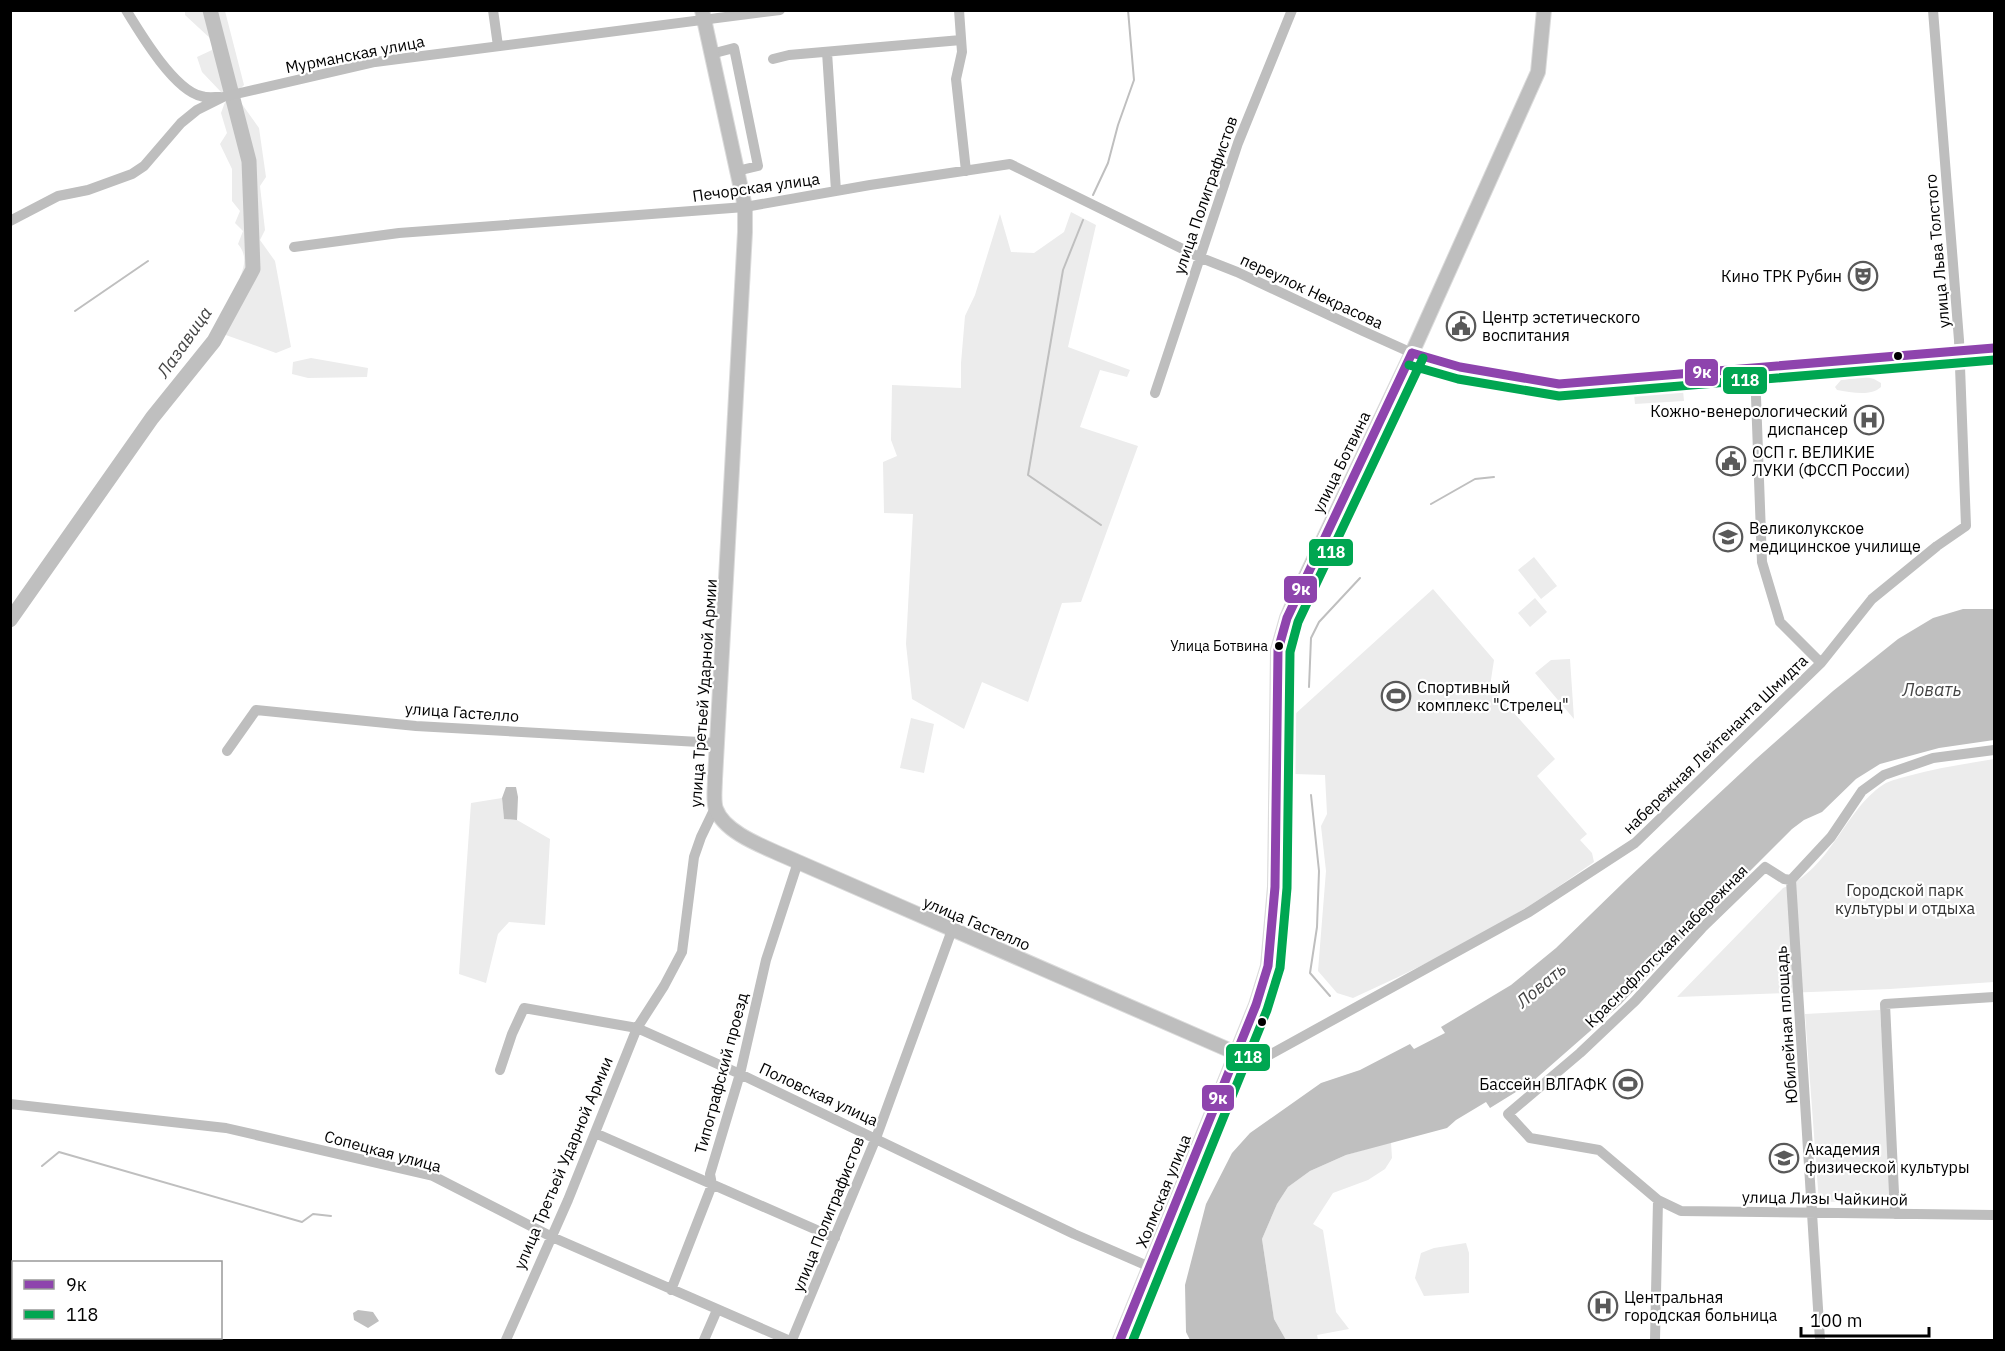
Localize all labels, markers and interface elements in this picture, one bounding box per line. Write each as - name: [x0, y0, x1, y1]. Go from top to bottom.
- street label: Мурманская улица: [284, 31, 427, 77]
- street label: улица Полиграфистов: [1169, 113, 1241, 277]
- street label: Печорская улица: [691, 168, 822, 206]
- street label: улица Льва Толстого: [1920, 173, 1954, 329]
- street label: переулок Некрасова: [1237, 249, 1387, 333]
- theatre icon: Кино ТРК Рубин: [1847, 260, 1879, 292]
- place label: Кино ТРК Рубин: [1721, 266, 1842, 286]
- water label: Лазавица: [151, 302, 217, 383]
- place label: Центр эстетического воспитания: [1482, 307, 1640, 345]
- public building icon: Центр эстетического воспитания: [1445, 310, 1477, 342]
- unlabelled marker: [1892, 350, 1904, 362]
- line badge: 9к: [1684, 358, 1719, 387]
- text: 9к: [1692, 362, 1712, 382]
- line badge: 118: [1722, 366, 1768, 395]
- text: 118: [1731, 370, 1759, 390]
- place label: Кожно-венерологический диспансер: [1650, 401, 1848, 439]
- hospital icon: Кожно-венерологический диспансер: [1853, 404, 1885, 436]
- street label: улица Ботвина: [1308, 407, 1374, 516]
- place label: ОСП г. ВЕЛИКИЕ ЛУКИ (ФССП России): [1752, 442, 1910, 480]
- public building icon: ОСП г. ВЕЛИКИЕ ЛУКИ (ФССП России): [1715, 445, 1747, 477]
- place label: Великолукское медицинское училище: [1749, 518, 1921, 556]
- school or university icon: Великолукское медицинское училище: [1712, 521, 1744, 553]
- line badge: 118: [1308, 538, 1354, 567]
- text: 118: [1317, 542, 1345, 562]
- line badge: 9к: [1283, 575, 1318, 604]
- street label: улица Третьей Ударной Армии: [685, 578, 721, 808]
- text: 9к: [1291, 579, 1311, 599]
- place label: Улица Ботвина: [1170, 637, 1269, 655]
- marker: Улица Ботвина: [1273, 640, 1285, 652]
- street label: набережная Лейтенанта Шмидта: [1618, 650, 1812, 838]
- place label: Спортивный комплекс "Стрелец": [1417, 677, 1569, 715]
- water label: Ловать: [1902, 678, 1961, 701]
- sports icon: Спортивный комплекс "Стрелец": [1380, 680, 1412, 712]
- street label: улица Гастелло: [404, 698, 520, 726]
- street label: Краснофлотская набережная: [1580, 860, 1752, 1032]
- park label: Городской парк культуры и отдыха: [1835, 880, 1976, 918]
- street label: улица Гастелло: [920, 891, 1034, 955]
- street label: Юбилейная площадь: [1770, 945, 1802, 1105]
- water label: Ловать: [1510, 957, 1571, 1013]
- street label: Типографский проезд: [690, 990, 752, 1156]
- unlabelled marker: [1256, 1016, 1268, 1028]
- line badge: 118: [1225, 1043, 1271, 1072]
- text: 118: [1234, 1047, 1262, 1067]
- street label: улица Третьей Ударной Армии: [509, 1054, 617, 1272]
- street label: Половская улица: [756, 1058, 882, 1130]
- sports icon: Бассейн ВЛГАФК: [1612, 1068, 1644, 1100]
- place label: Бассейн ВЛГАФК: [1479, 1074, 1607, 1094]
- line badge: 9к: [1201, 1084, 1235, 1112]
- text: 9к: [1208, 1088, 1228, 1108]
- street label: Сопецкая улица: [322, 1126, 444, 1176]
- street label: Холмская улица: [1131, 1131, 1195, 1251]
- street label: улица Полиграфистов: [788, 1133, 868, 1295]
- place label: Aкадемия физической культуры: [1805, 1139, 1969, 1177]
- school or university icon: Aкадемия физической культуры: [1768, 1142, 1800, 1174]
- street label: улица Лизы Чайкиной: [1742, 1187, 1908, 1209]
- legend: [12, 1261, 222, 1339]
- text: 9к: [66, 1273, 87, 1296]
- place label: Центральная городская больница: [1624, 1287, 1778, 1325]
- hospital icon: Центральная городская больница: [1587, 1290, 1619, 1322]
- scale bar: [1801, 1300, 1928, 1338]
- text: 118: [66, 1303, 98, 1326]
- text: 100 m: [1810, 1309, 1862, 1332]

